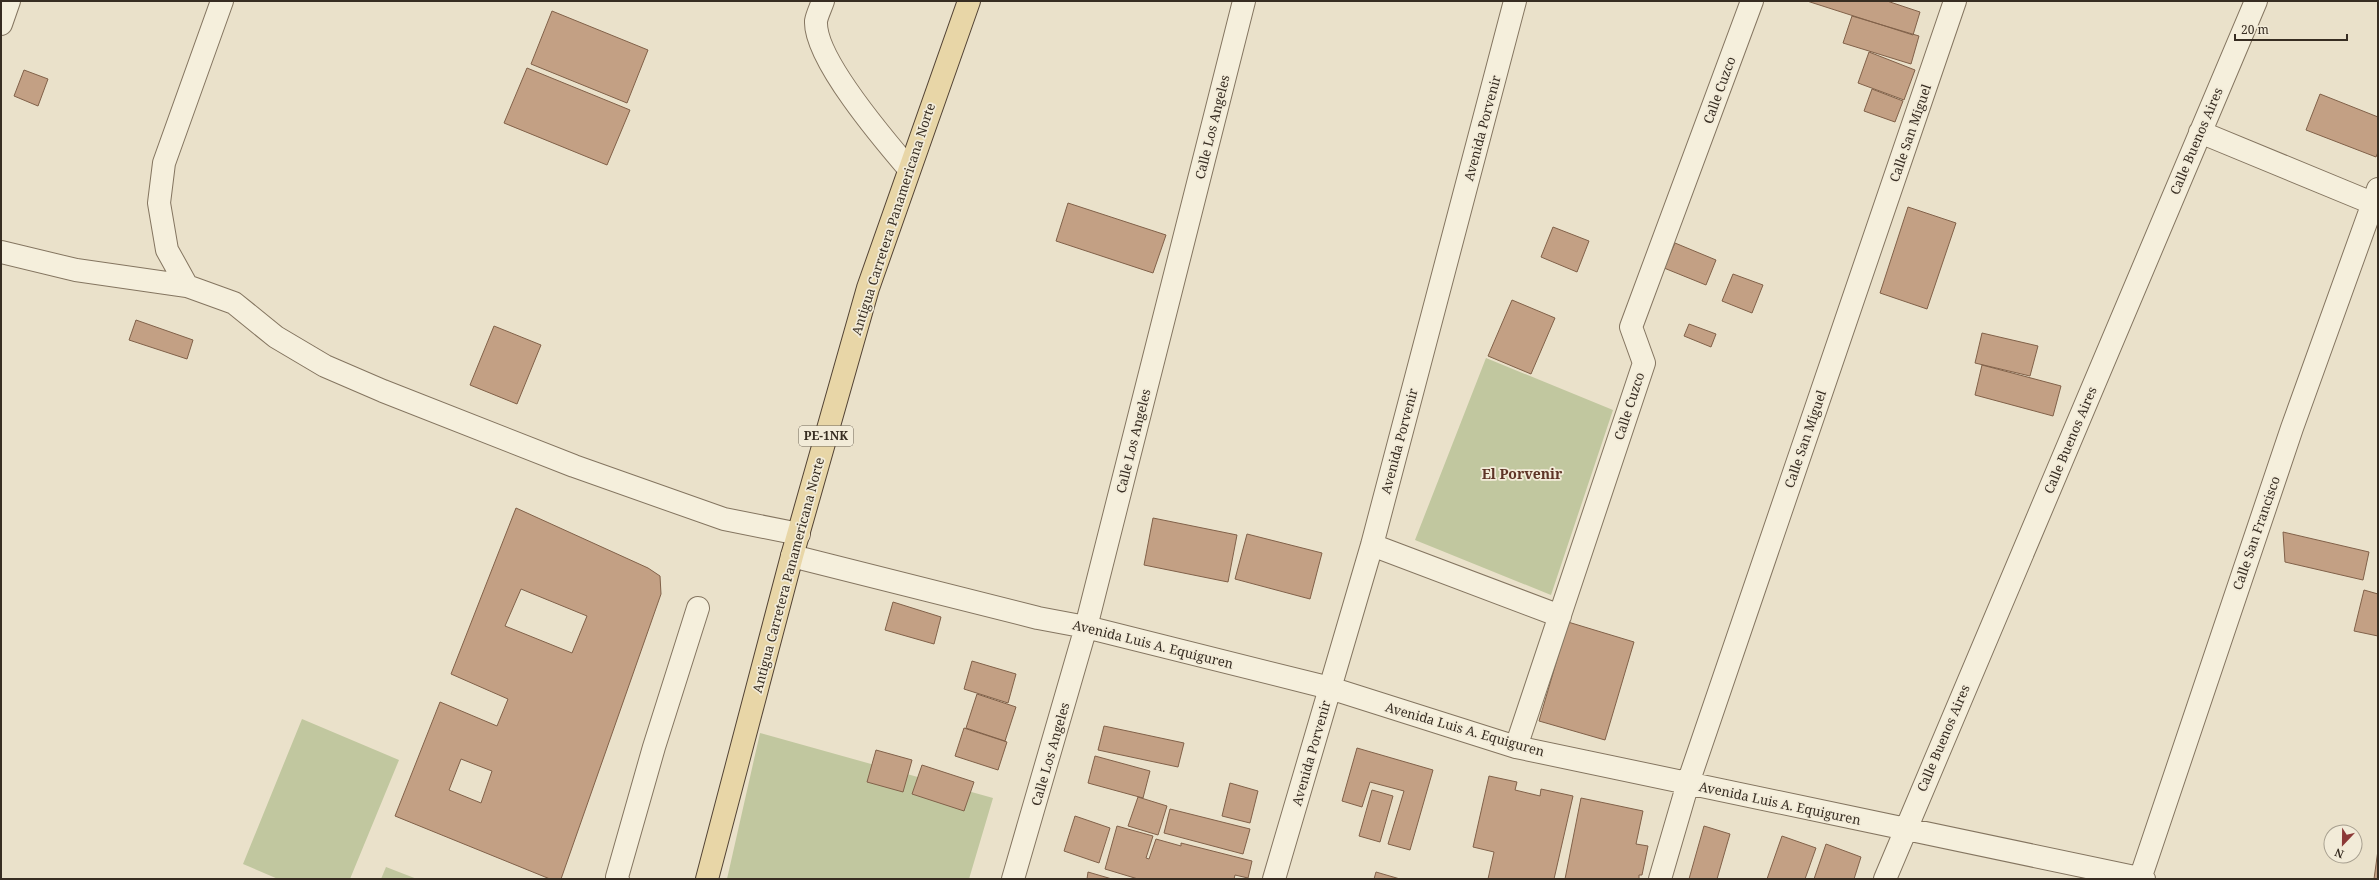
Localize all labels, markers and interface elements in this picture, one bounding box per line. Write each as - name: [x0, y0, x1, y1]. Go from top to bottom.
- scale bar: [2235, 16, 2347, 42]
- text: 20 m: [2241, 21, 2269, 38]
- street label: Calle Cuzco: [1698, 54, 1740, 126]
- street label: Calle Los Angeles: [1190, 73, 1234, 181]
- street label: Avenida Porvenir: [1459, 73, 1505, 183]
- street label: Calle San Miguel: [1885, 82, 1935, 184]
- street label: Calle Buenos Aires: [2165, 85, 2227, 197]
- street label: Antigua Carretera Panamericana Norte: [847, 101, 939, 337]
- street label: Calle Cuzco: [1610, 370, 1648, 442]
- street label: Calle Buenos Aires: [2039, 384, 2101, 496]
- street label: Avenida Porvenir: [1376, 386, 1422, 496]
- street label: Calle Los Angeles: [1111, 387, 1155, 495]
- street label: Calle San Miguel: [1780, 388, 1830, 490]
- road number: PE-1NK: [799, 426, 853, 446]
- street label: Antigua Carretera Panamericana Norte: [748, 455, 828, 695]
- district label: El Porvenir: [1482, 464, 1563, 483]
- street label: Calle San Francisco: [2228, 474, 2284, 592]
- street label: Avenida Luis A. Equiguren: [1071, 615, 1236, 673]
- street label: Calle Buenos Aires: [1912, 682, 1974, 794]
- street label: Avenida Porvenir: [1287, 698, 1335, 808]
- street label: Avenida Luis A. Equiguren: [1383, 698, 1547, 761]
- street label: Calle Los Angeles: [1027, 700, 1073, 808]
- street label: Avenida Luis A. Equiguren: [1698, 777, 1863, 829]
- north arrow: [2323, 824, 2363, 864]
- text: N: [2332, 845, 2346, 862]

